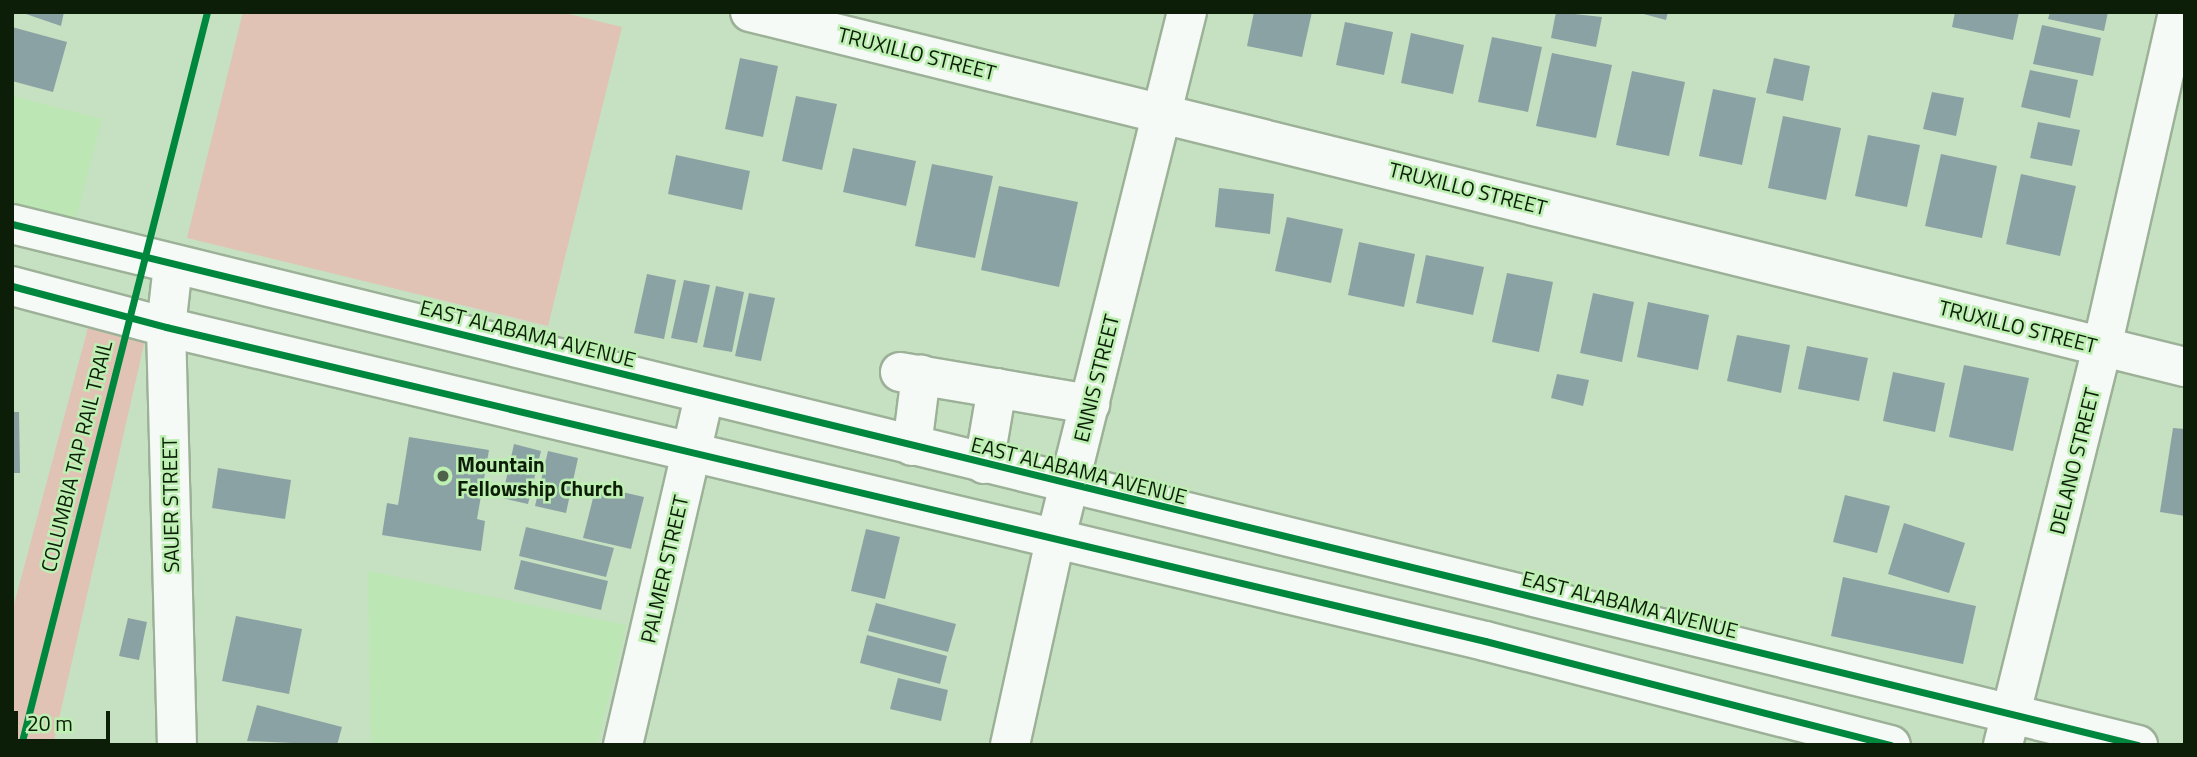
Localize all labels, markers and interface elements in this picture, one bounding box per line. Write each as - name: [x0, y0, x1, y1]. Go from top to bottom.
- street label: TRUXILLO STREET: [835, 21, 999, 85]
- street label: TRUXILLO STREET: [1386, 156, 1550, 220]
- street label: EAST ALABAMA AVENUE: [418, 294, 638, 372]
- street label: TRUXILLO STREET: [1936, 294, 2100, 358]
- street label: ENNIS STREET: [1068, 311, 1124, 445]
- street label: COLUMBIA TAP RAIL TRAIL: [35, 338, 117, 574]
- street label: DELANO STREET: [2044, 385, 2104, 537]
- street label: EAST ALABAMA AVENUE: [969, 431, 1189, 509]
- street label: SAUER STREET: [156, 437, 184, 573]
- place label: Mountain Fellowship Church: [457, 451, 624, 501]
- marker: Mountain Fellowship Church: [435, 468, 451, 484]
- street label: PALMER STREET: [635, 493, 693, 645]
- street label: EAST ALABAMA AVENUE: [1520, 565, 1740, 643]
- scale bar: [18, 698, 114, 742]
- text: 20 m: [27, 707, 73, 739]

